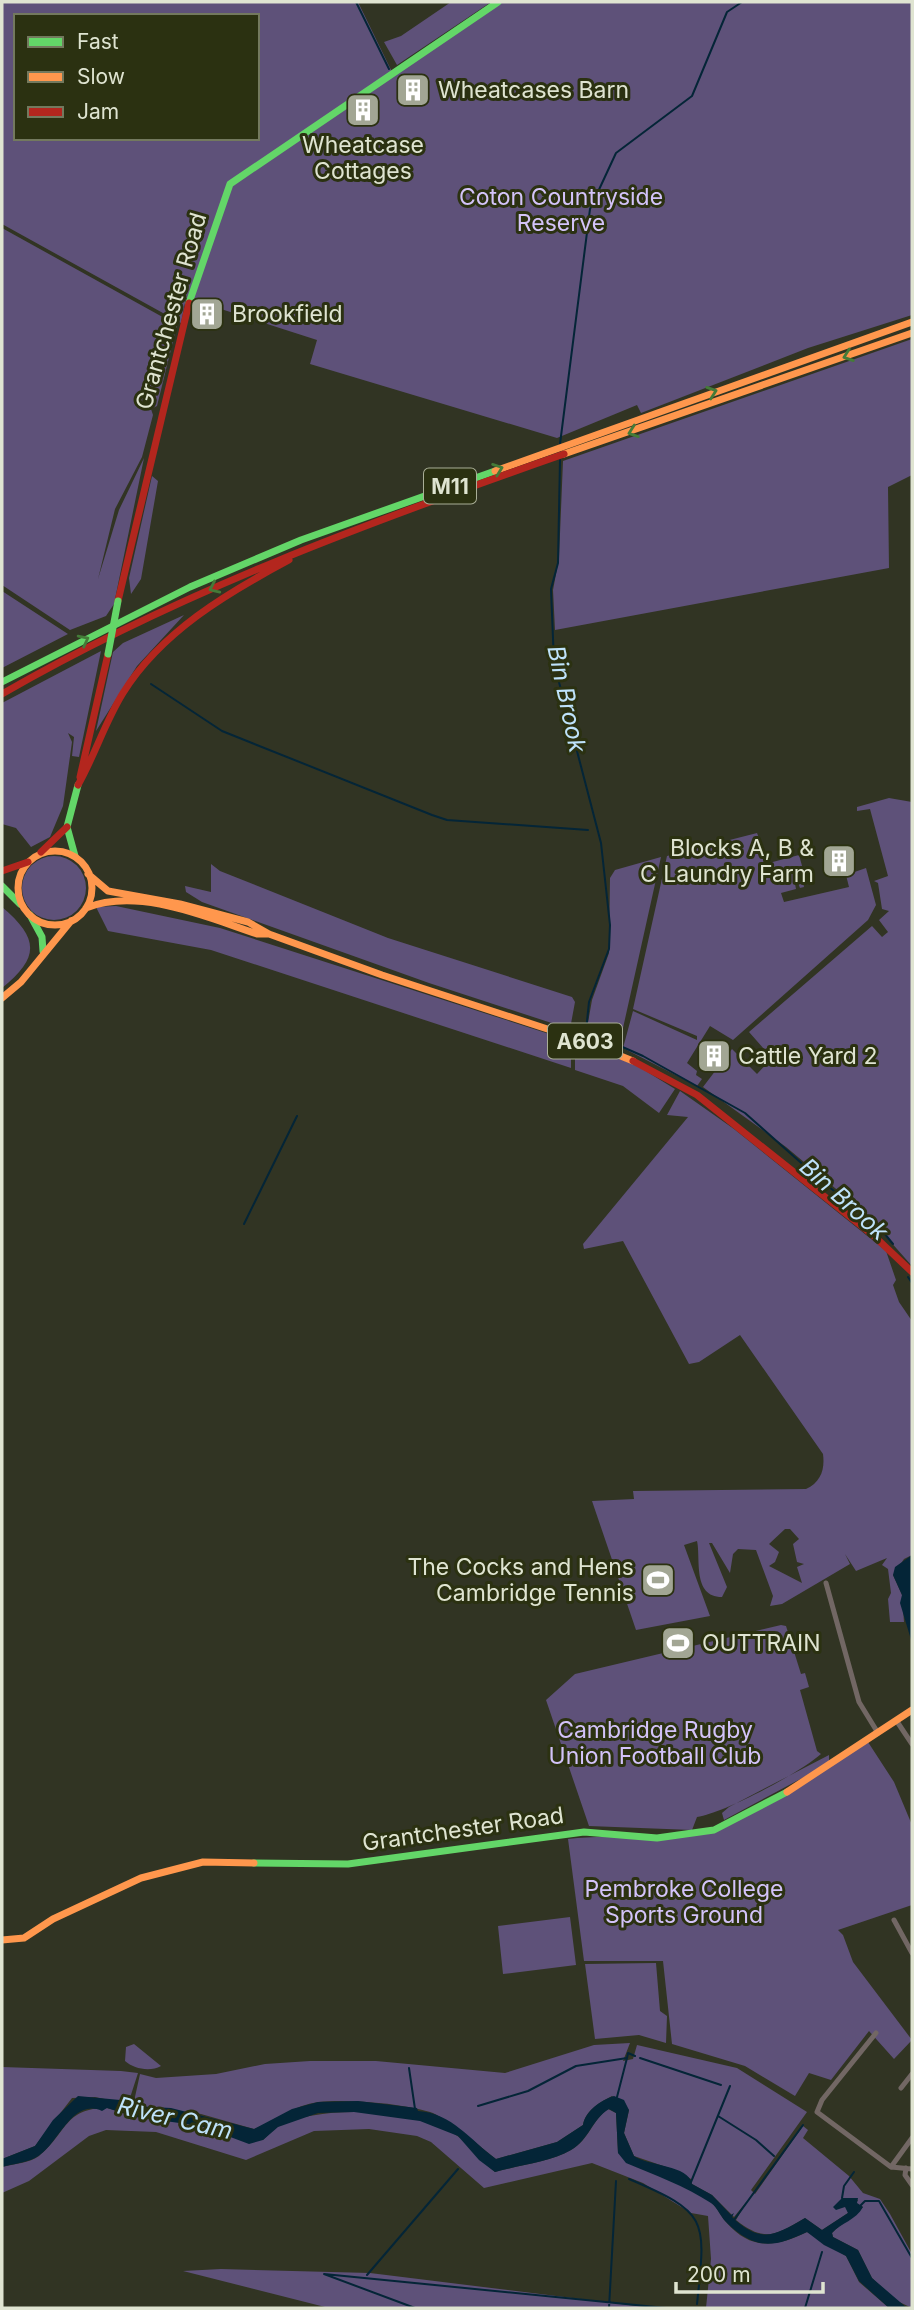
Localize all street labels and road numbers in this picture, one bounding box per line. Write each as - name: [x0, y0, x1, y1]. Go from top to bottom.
- street label: Grantchester Road: [130, 209, 212, 413]
- road number: M11: [424, 468, 476, 504]
- road number: A603: [548, 1024, 622, 1058]
- street label: Grantchester Road: [360, 1801, 566, 1857]

